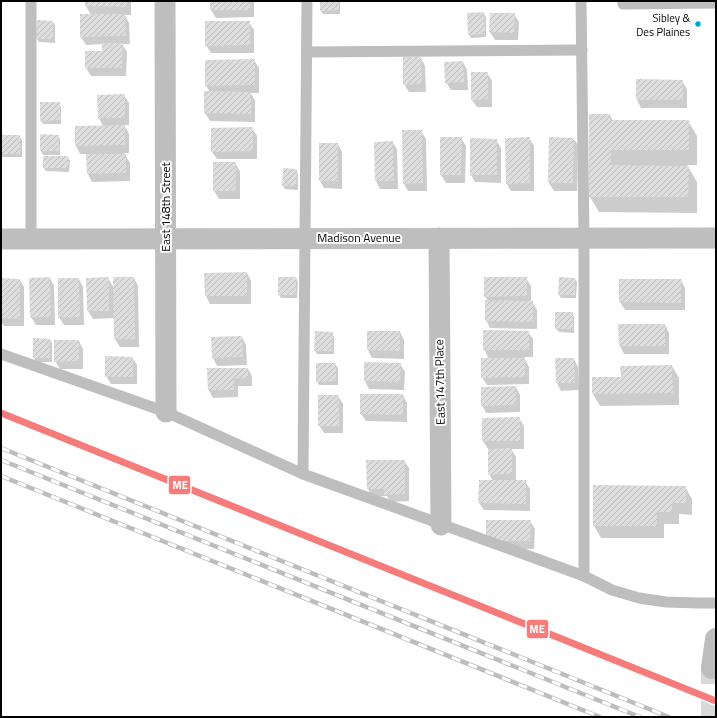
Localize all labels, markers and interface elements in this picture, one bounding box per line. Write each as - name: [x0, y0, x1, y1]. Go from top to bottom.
- place label: Sibley & Des Plaines: [636, 10, 690, 40]
- marker: Sibley & Des Plaines: [693, 19, 703, 29]
- street label: East 148th Street: [156, 161, 175, 252]
- street label: Madison Avenue: [317, 228, 401, 247]
- street label: East 147th Place: [429, 339, 450, 425]
- line badge: ME: [168, 475, 191, 495]
- text: ME: [172, 477, 188, 493]
- line badge: ME: [526, 619, 549, 639]
- text: ME: [529, 621, 545, 637]

